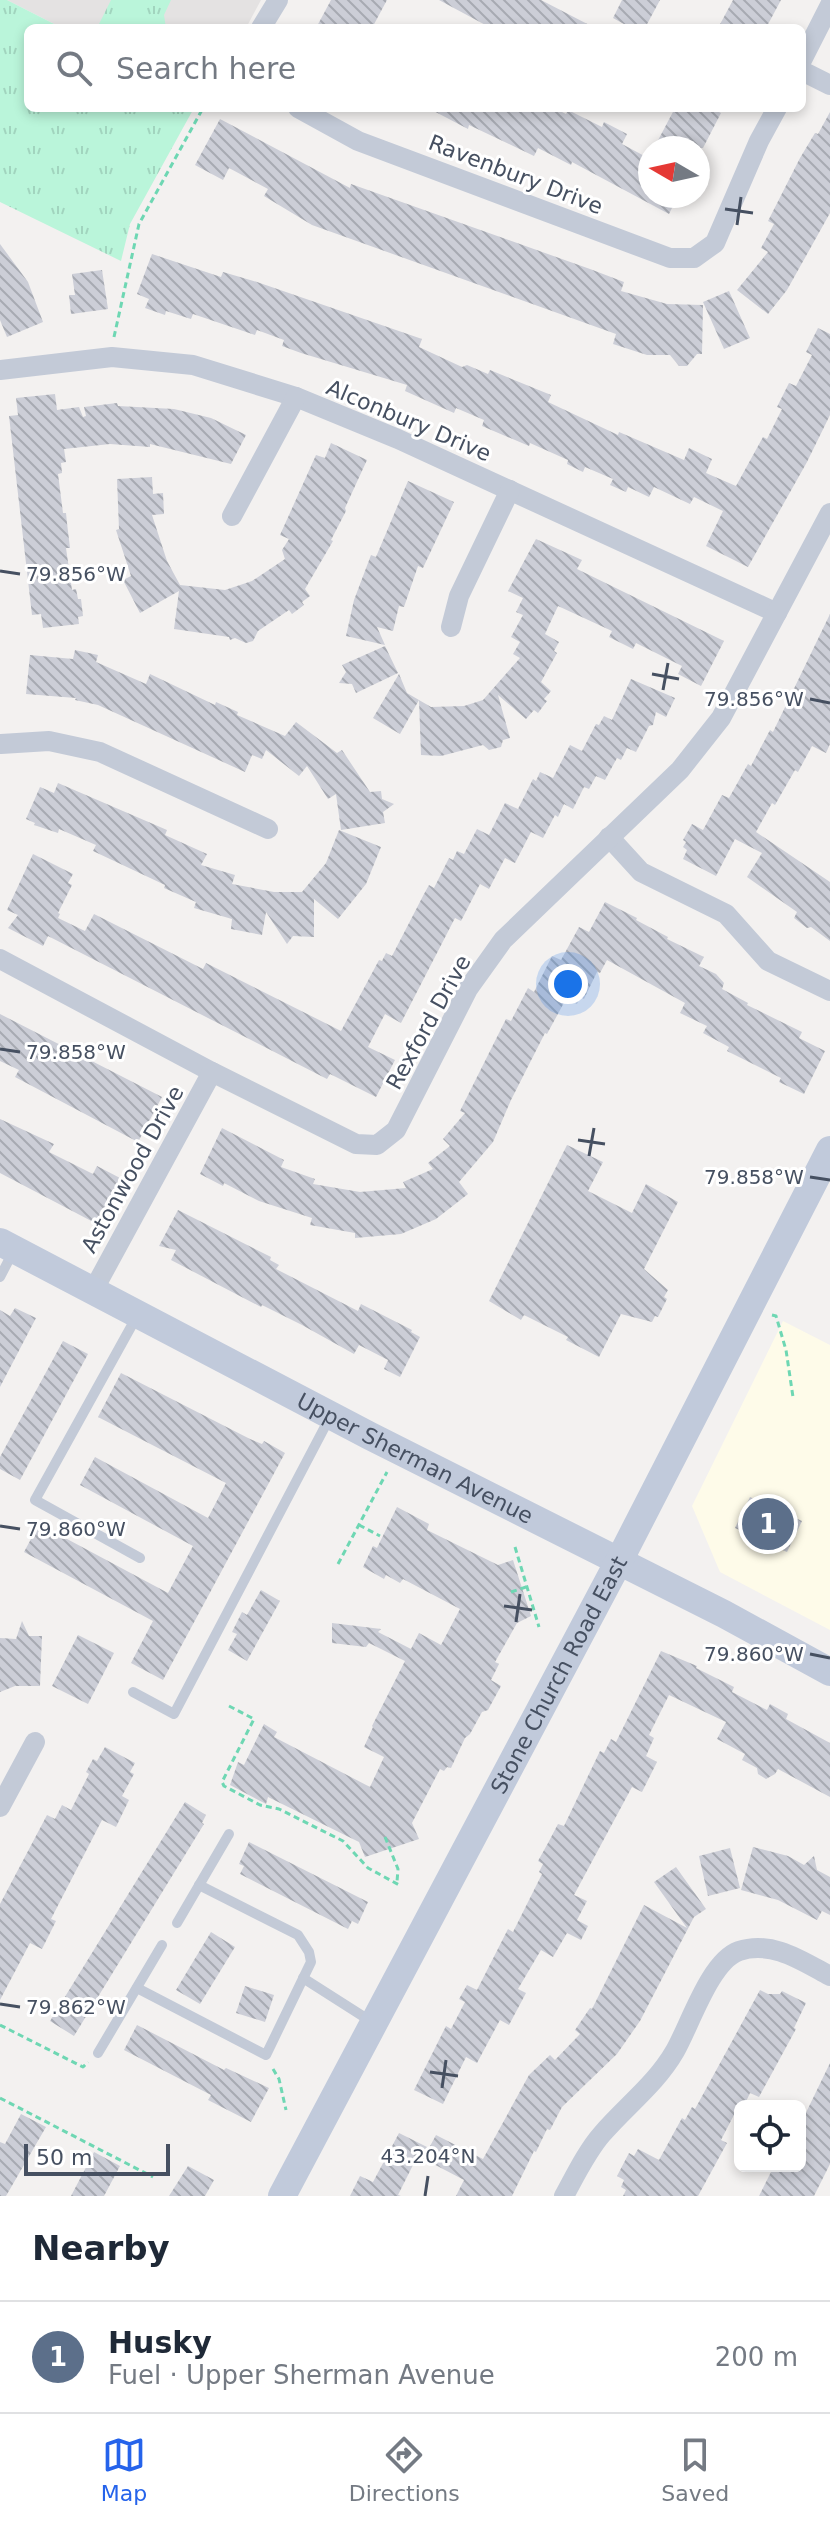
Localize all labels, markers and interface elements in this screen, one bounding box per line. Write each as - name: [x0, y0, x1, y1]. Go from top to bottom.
- search box: [24, 24, 806, 112]
- icon: search: [52, 46, 96, 90]
- text: Search here: [116, 51, 296, 86]
- street label: Ravenbury Drive: [425, 130, 606, 219]
- north arrow: [638, 136, 710, 208]
- street label: Alconbury Drive: [323, 375, 495, 466]
- text: 79.856°W: [26, 562, 126, 586]
- text: 79.856°W: [704, 687, 804, 711]
- street label: Rexford Drive: [381, 951, 476, 1094]
- your location: [548, 964, 588, 1004]
- text: 79.858°W: [26, 1040, 126, 1064]
- street label: Astonwood Drive: [76, 1081, 189, 1257]
- text: 79.858°W: [704, 1165, 804, 1189]
- street label: Upper Sherman Avenue: [293, 1388, 537, 1529]
- pin: 1: [742, 1494, 794, 1554]
- text: 79.860°W: [26, 1517, 126, 1541]
- street label: Stone Church Road East: [486, 1552, 632, 1798]
- text: 79.860°W: [704, 1642, 804, 1666]
- text: 79.862°W: [26, 1995, 126, 2019]
- map controls: [734, 2100, 806, 2172]
- button: locate: [734, 2100, 806, 2172]
- scale bar: [24, 2140, 170, 2176]
- text: 43.204°N: [381, 2144, 475, 2168]
- text: 50 m: [36, 2145, 92, 2170]
- text: Nearby: [32, 2228, 170, 2268]
- text: Husky: [108, 2325, 212, 2360]
- text: 1: [49, 2342, 67, 2372]
- text: 200 m: [715, 2342, 798, 2372]
- text: Fuel · Upper Sherman Avenue: [108, 2360, 495, 2390]
- tab: Map: [101, 2433, 147, 2506]
- tab: Directions: [349, 2433, 460, 2506]
- tab: Saved: [661, 2433, 729, 2506]

